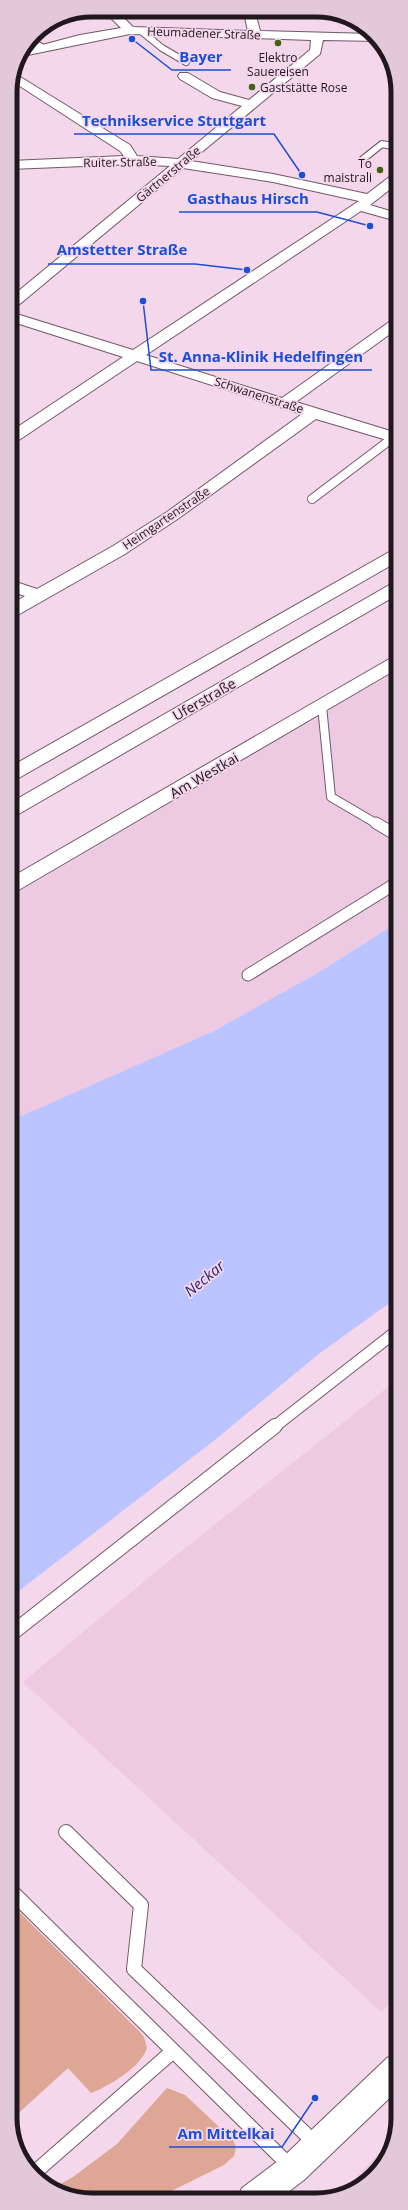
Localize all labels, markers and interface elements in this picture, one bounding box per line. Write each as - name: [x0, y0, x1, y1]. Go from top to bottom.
- street label: Heumadener Straße: [147, 23, 261, 43]
- marker: Elektro Sauereisen: [273, 38, 283, 48]
- callout: Bayer: [172, 43, 231, 70]
- text: Bayer: [179, 46, 223, 66]
- place label: Elektro Sauereisen: [247, 49, 309, 80]
- place label: Gaststätte Rose: [260, 79, 348, 96]
- marker: Gaststätte Rose: [247, 82, 257, 92]
- callout: Technikservice Stuttgart: [74, 107, 274, 134]
- text: Technikservice Stuttgart: [82, 110, 267, 130]
- street label: Gärtnerstraße: [132, 142, 204, 206]
- street label: Ruiter Straße: [83, 153, 157, 171]
- place label: To maistrali: [324, 155, 372, 186]
- marker: To maistrali: [375, 165, 385, 175]
- callout: Gasthaus Hirsch: [179, 185, 317, 212]
- text: Gasthaus Hirsch: [187, 188, 309, 208]
- callout: Amstetter Straße: [48, 237, 195, 264]
- text: Amstetter Straße: [57, 239, 187, 259]
- callout: St. Anna-Klinik Hedelfingen: [151, 343, 372, 370]
- text: St. Anna-Klinik Hedelfingen: [159, 346, 363, 366]
- street label: Schwanenstraße: [212, 373, 306, 418]
- street label: Heimgartenstraße: [119, 482, 213, 554]
- street label: Uferstraße: [169, 673, 239, 725]
- street label: Am Westkai: [166, 748, 242, 802]
- water label: Neckar: [180, 1255, 229, 1301]
- callout: Am Mittelkai: [169, 2120, 282, 2147]
- text: Am Mittelkai: [177, 2123, 275, 2143]

